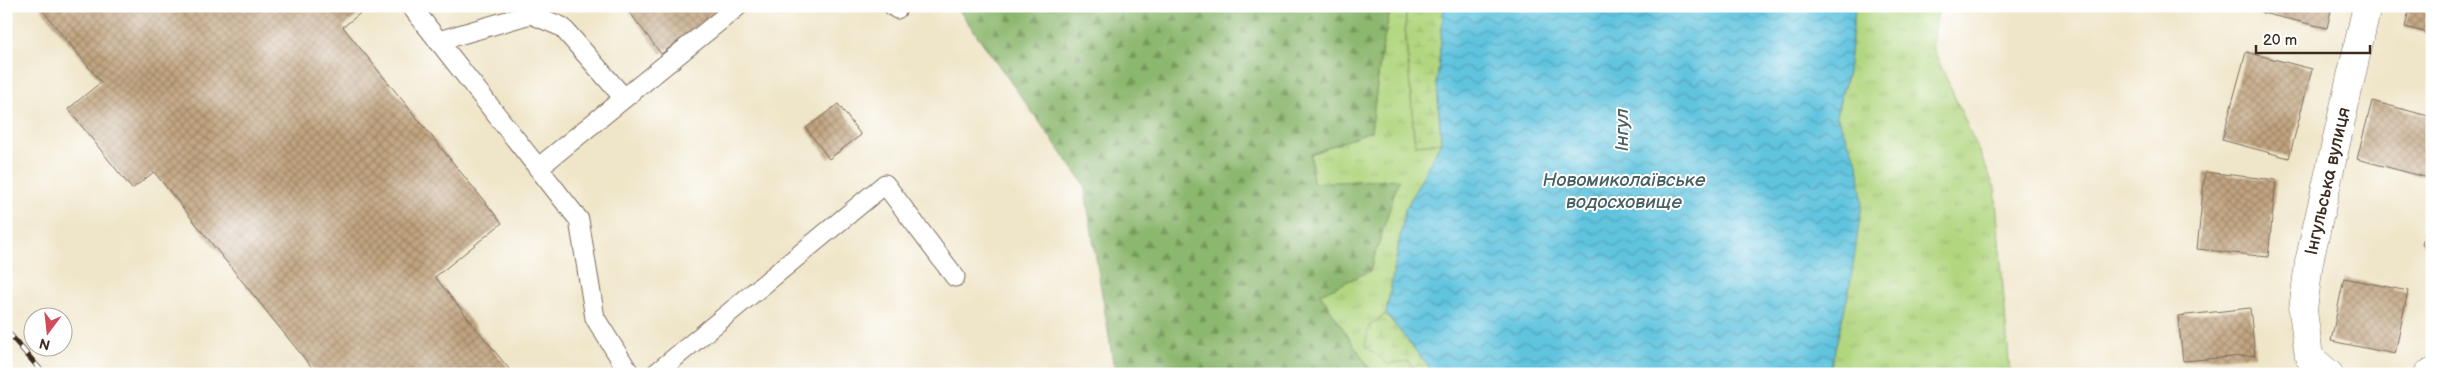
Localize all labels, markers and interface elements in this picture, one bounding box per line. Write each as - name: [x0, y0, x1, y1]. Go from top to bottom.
- scale bar: [2256, 22, 2369, 54]
- text: 20 m: [2263, 31, 2297, 50]
- street label: Інгульська вулиця: [2301, 105, 2355, 257]
- water label: Інгул: [1611, 108, 1634, 152]
- water label: Новомиколаївське водосховище: [1542, 169, 1706, 214]
- north arrow: [22, 308, 72, 358]
- text: N: [37, 335, 52, 354]

